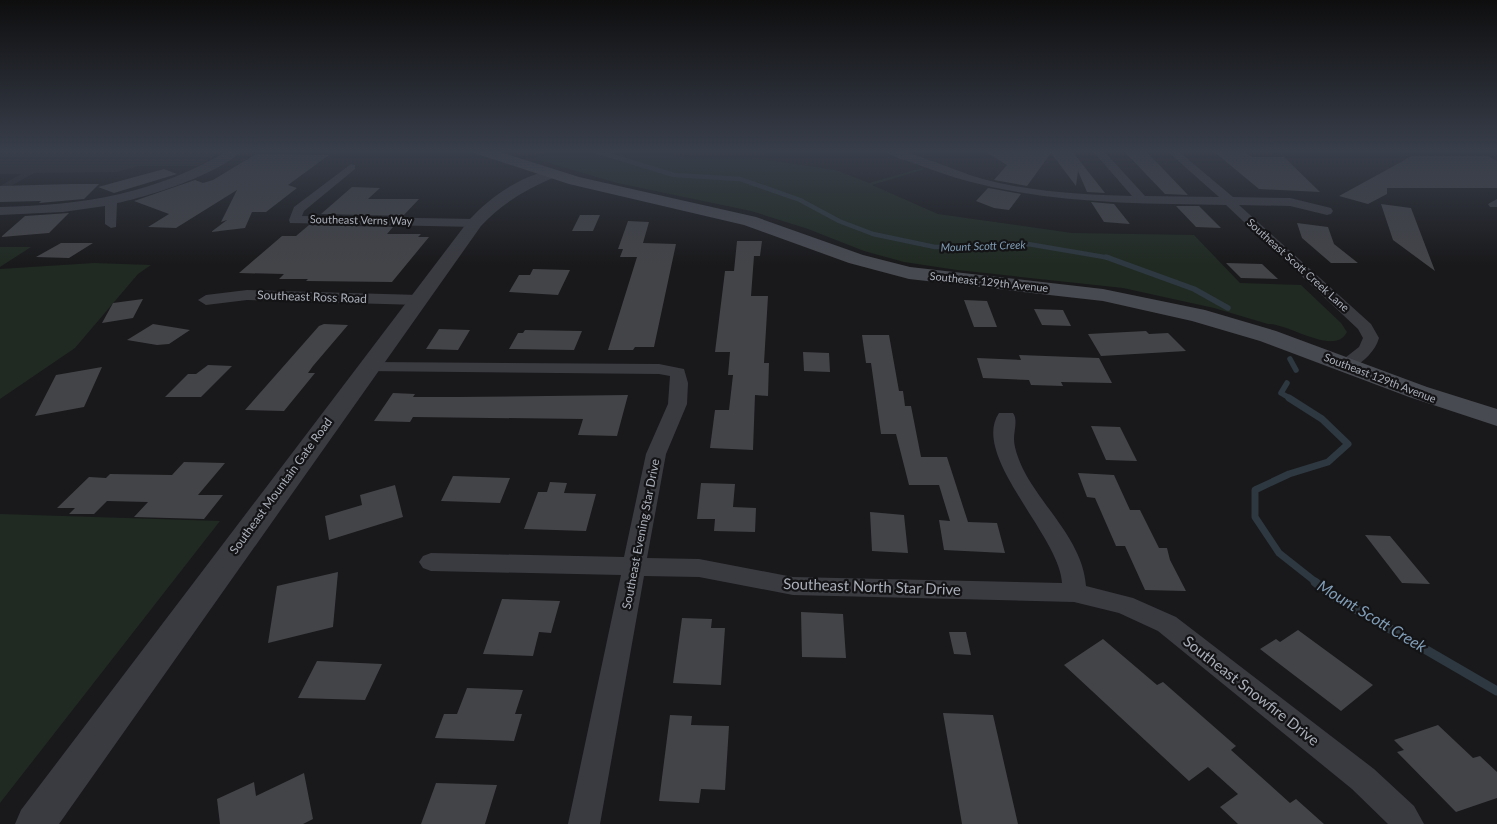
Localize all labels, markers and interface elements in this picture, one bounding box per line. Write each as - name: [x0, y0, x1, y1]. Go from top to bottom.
- street label: Southeast Verns Way: [310, 212, 413, 227]
- street label: Southeast Scott Creek Lane: [1245, 215, 1352, 314]
- water label: Mount Scott Creek: [940, 237, 1026, 253]
- street label: Southeast 129th Avenue: [929, 269, 1049, 294]
- street label: Southeast Ross Road: [257, 287, 367, 306]
- street label: Southeast 129th Avenue: [1322, 350, 1438, 405]
- street label: Southeast Mountain Gate Road: [226, 415, 335, 557]
- street label: Southeast Evening Star Drive: [619, 458, 662, 610]
- street label: Southeast North Star Drive: [783, 574, 961, 598]
- water label: Mount Scott Creek: [1314, 576, 1430, 656]
- street label: Southeast Snowfire Drive: [1180, 632, 1323, 749]

